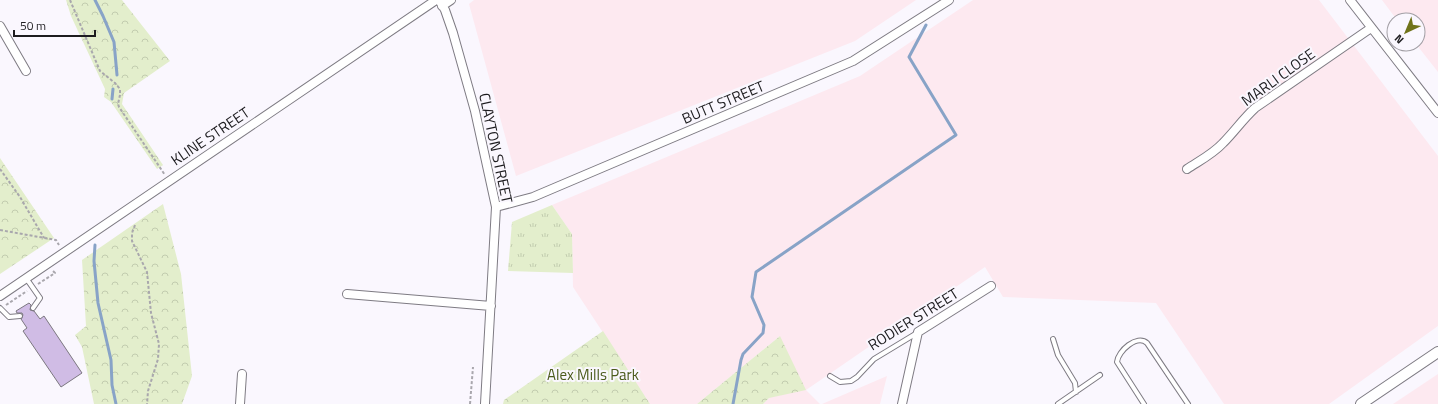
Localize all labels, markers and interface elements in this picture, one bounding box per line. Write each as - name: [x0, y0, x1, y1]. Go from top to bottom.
- scale bar: [14, 12, 95, 38]
- north arrow: [1386, 12, 1426, 52]
- text: 50 m: [20, 16, 46, 35]
- text: N: [1391, 31, 1407, 48]
- street label: MARLI CLOSE: [1236, 42, 1320, 112]
- street label: BUTT STREET: [678, 74, 768, 130]
- street label: CLAYTON STREET: [473, 91, 519, 205]
- street label: KLINE STREET: [166, 101, 254, 171]
- street label: RODIER STREET: [863, 282, 963, 356]
- park label: Alex Mills Park: [547, 363, 639, 386]

